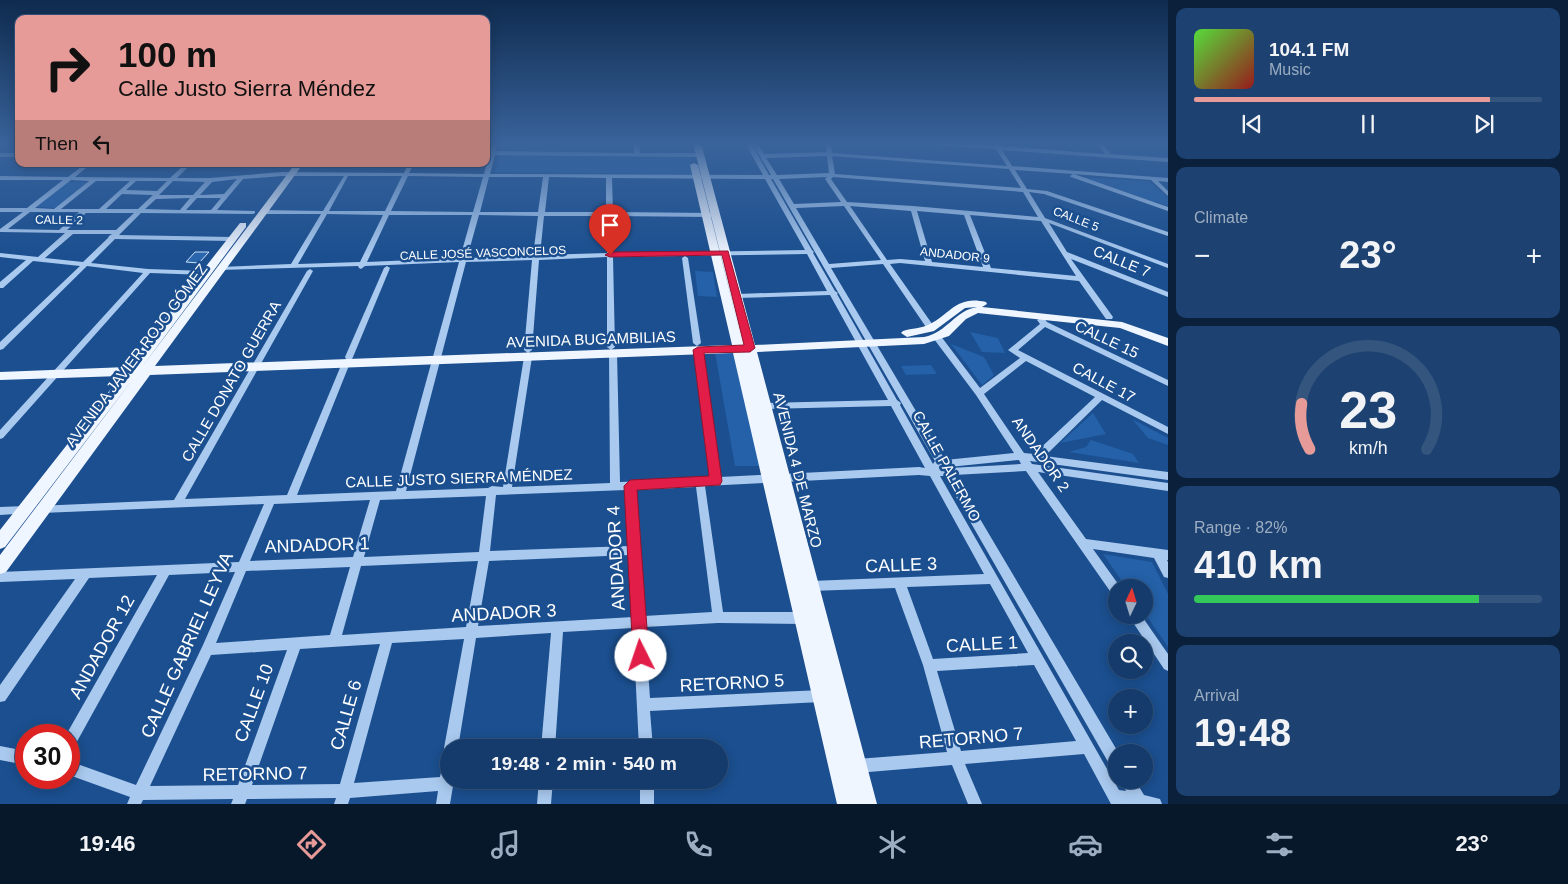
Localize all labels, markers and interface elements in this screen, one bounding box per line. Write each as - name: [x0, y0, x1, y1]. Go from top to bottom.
- icon: right: [35, 35, 100, 100]
- text: 100 m: [118, 35, 217, 74]
- text: 104.1 FM: [1269, 39, 1349, 60]
- text: Music: [1269, 61, 1311, 78]
- text: Calle Justo Sierra Méndez: [118, 76, 376, 101]
- icon: previous: [1238, 110, 1266, 138]
- icon: pause: [1354, 110, 1382, 138]
- icon: next: [1470, 110, 1498, 138]
- icon: left: [88, 130, 116, 158]
- text: Then: [35, 133, 78, 154]
- pin: [589, 204, 631, 255]
- street label: CALLE 5: [1051, 204, 1101, 234]
- text: Climate: [1194, 209, 1248, 226]
- icon: arrive: [596, 211, 624, 239]
- street label: CALLE 2: [35, 213, 83, 227]
- text: 23°: [1339, 234, 1397, 276]
- text: −: [1194, 240, 1210, 271]
- text: +: [1526, 240, 1542, 271]
- street label: CALLE JOSÉ VASCONCELOS: [400, 242, 566, 263]
- street label: CALLE 7: [1091, 242, 1153, 280]
- street label: ANDADOR 9: [919, 244, 991, 266]
- street label: AVENIDA JAVIER ROJO GÓMEZ: [62, 260, 210, 450]
- street label: CALLE DONATO GUERRA: [178, 298, 284, 464]
- street label: CALLE 15: [1072, 317, 1142, 361]
- street label: AVENIDA BUGAMBILIAS: [506, 328, 676, 350]
- street label: CALLE 17: [1070, 358, 1138, 406]
- text: 23: [1339, 381, 1397, 439]
- street label: AVENIDA 4 DE MARZO: [770, 390, 826, 550]
- street label: CALLE PALERMO: [910, 408, 984, 524]
- street label: ANDADOR 2: [1009, 413, 1073, 495]
- text: km/h: [1349, 438, 1387, 458]
- street label: CALLE JUSTO SIERRA MÉNDEZ: [345, 466, 573, 490]
- street label: ANDADOR 4: [603, 505, 629, 611]
- text: Range · 82%: [1194, 519, 1287, 536]
- street label: ANDADOR 1: [264, 533, 370, 557]
- text: 410 km: [1194, 544, 1323, 586]
- street label: CALLE GABRIEL LEYVA: [137, 549, 237, 741]
- street label: CALLE 3: [865, 554, 937, 576]
- north arrow: [1108, 579, 1152, 624]
- map controls: [1108, 579, 1153, 789]
- street label: ANDADOR 12: [65, 592, 139, 702]
- street label: ANDADOR 3: [451, 600, 557, 626]
- position arrow: [614, 629, 666, 681]
- street label: CALLE 1: [946, 632, 1018, 656]
- button: search: [1108, 634, 1153, 679]
- street label: CALLE 10: [231, 661, 277, 745]
- street label: RETORNO 5: [679, 670, 785, 696]
- street label: CALLE 6: [326, 678, 366, 752]
- text: Arrival: [1194, 687, 1239, 704]
- button: +: [1108, 689, 1153, 734]
- text: 19:48: [1194, 712, 1291, 754]
- street label: RETORNO 7: [918, 723, 1024, 753]
- speed limit sign: 30: [15, 724, 80, 789]
- button: −: [1108, 744, 1153, 789]
- text: 19:48 · 2 min · 540 m: [491, 753, 677, 774]
- street label: RETORNO 7: [202, 763, 308, 785]
- icon: directions: [294, 827, 329, 862]
- icon: music: [488, 827, 523, 862]
- icon: phone: [681, 827, 716, 862]
- icon: climate: [875, 827, 910, 862]
- icon: car: [1068, 827, 1103, 862]
- icon: filters: [1262, 827, 1297, 862]
- text: 19:46: [79, 831, 136, 856]
- text: 23°: [1455, 831, 1489, 856]

